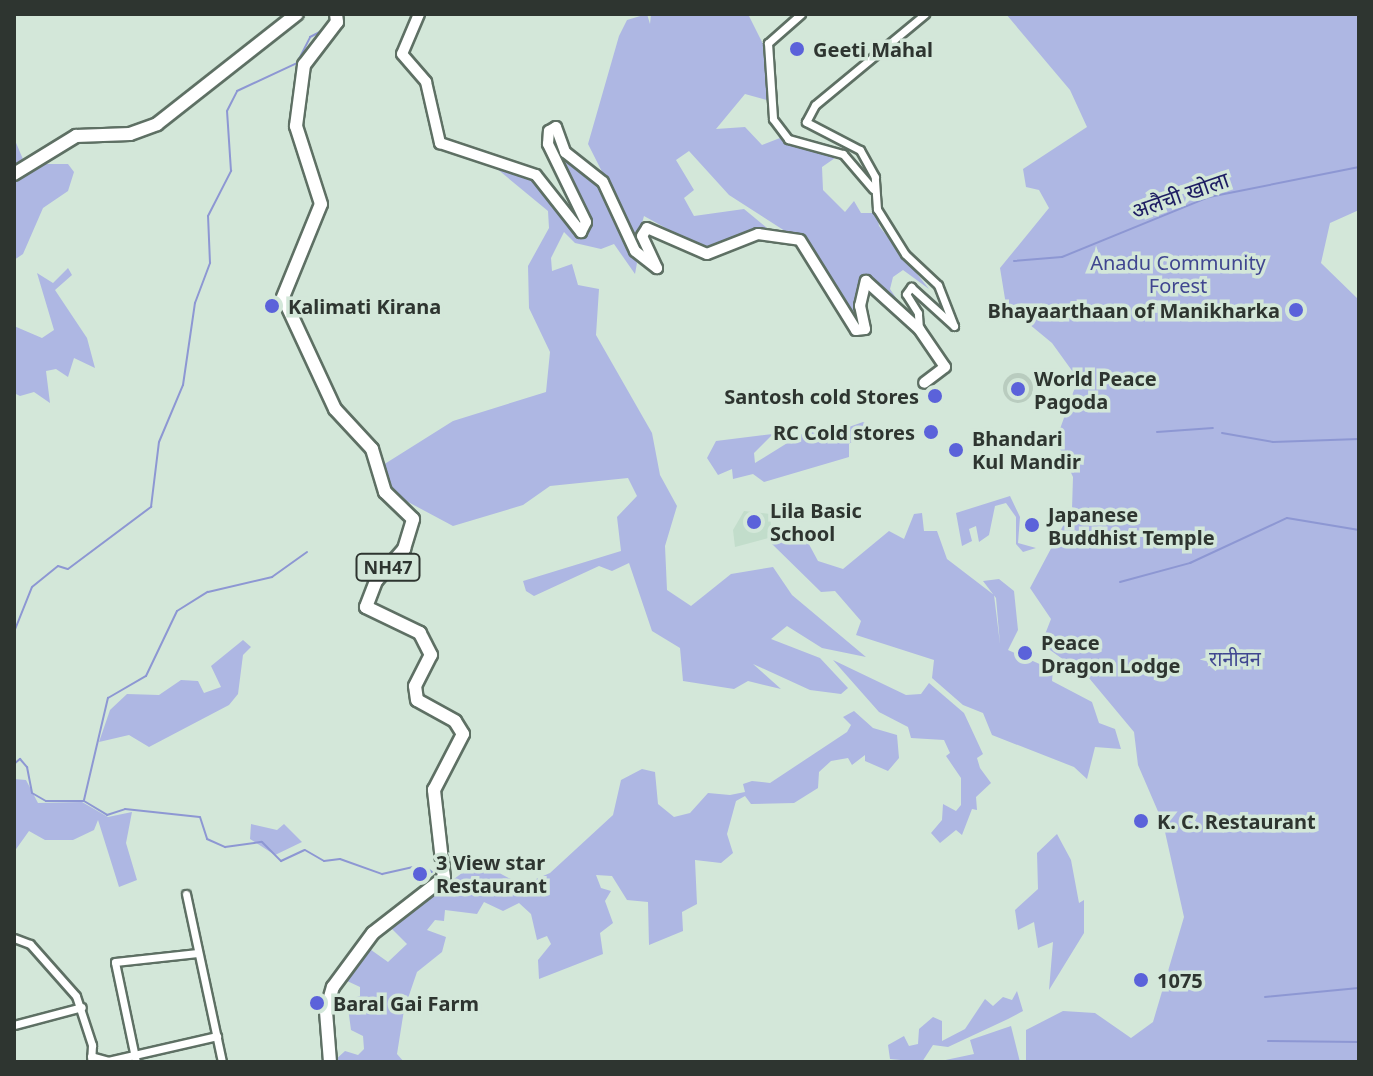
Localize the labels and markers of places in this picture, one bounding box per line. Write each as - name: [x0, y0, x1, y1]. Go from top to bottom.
- place label: Geeti Mahal: [813, 37, 933, 61]
- marker: Geeti Mahal: [788, 40, 806, 58]
- place label: Kalimati Kirana: [288, 294, 441, 318]
- marker: Kalimati Kirana: [263, 297, 281, 315]
- place label: Bhayaarthaan of Manikharka: [988, 298, 1280, 322]
- marker: Bhayaarthaan of Manikharka: [1287, 301, 1305, 319]
- place label: World Peace Pagoda: [1034, 366, 1157, 413]
- marker: World Peace Pagoda: [1009, 380, 1027, 398]
- place label: Santosh cold Stores: [724, 384, 919, 408]
- marker: Santosh cold Stores: [926, 387, 944, 405]
- place label: RC Cold stores: [773, 420, 915, 444]
- marker: RC Cold stores: [922, 423, 940, 441]
- place label: Bhandari Kul Mandir: [972, 426, 1081, 473]
- marker: Bhandari Kul Mandir: [947, 441, 965, 459]
- place label: Lila Basic School: [770, 498, 862, 545]
- place label: Japanese Buddhist Temple: [1048, 502, 1215, 549]
- marker: Lila Basic School: [745, 513, 763, 531]
- marker: Japanese Buddhist Temple: [1023, 516, 1041, 534]
- place label: Peace Dragon Lodge: [1041, 630, 1180, 677]
- marker: Peace Dragon Lodge: [1016, 644, 1034, 662]
- place label: K. C. Restaurant: [1157, 809, 1316, 833]
- marker: K. C. Restaurant: [1132, 812, 1150, 830]
- place label: 3 View star Restaurant: [436, 850, 547, 897]
- marker: 3 View star Restaurant: [411, 865, 429, 883]
- place label: 1075: [1157, 968, 1203, 992]
- marker: 1075: [1132, 971, 1150, 989]
- place label: Baral Gai Farm: [333, 991, 479, 1015]
- marker: Baral Gai Farm: [308, 994, 326, 1012]

